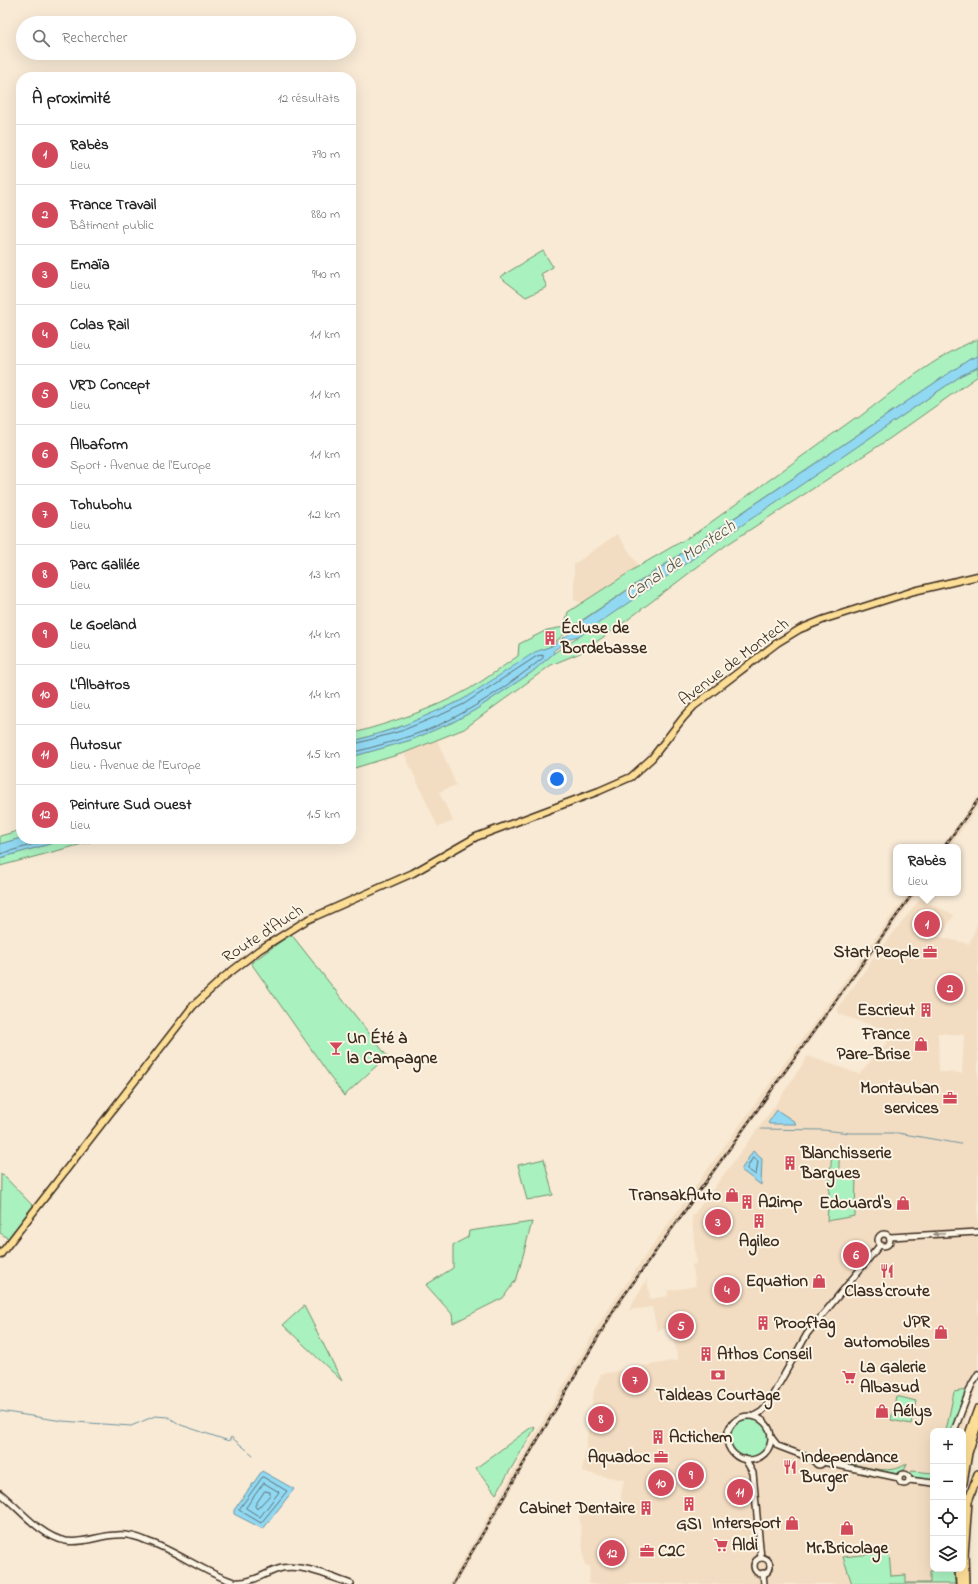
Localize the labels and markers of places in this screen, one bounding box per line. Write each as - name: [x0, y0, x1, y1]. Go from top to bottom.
- place label: Écluse de Bordebasse: [560, 616, 648, 661]
- building icon: Écluse de Bordebasse: [542, 630, 558, 646]
- pin: 1: [914, 909, 940, 939]
- place label: Start People: [833, 940, 920, 965]
- office icon: Start People: [922, 944, 938, 960]
- pin: 2: [937, 973, 963, 1003]
- place label: Escrieut: [857, 998, 915, 1023]
- building icon: Escrieut: [918, 1002, 934, 1018]
- place label: France Pare-Brise: [837, 1022, 911, 1067]
- place label: Un Été à la Campagne: [347, 1026, 438, 1073]
- shop icon: France Pare-Brise: [913, 1036, 929, 1052]
- bar icon: Un Été à la Campagne: [328, 1040, 344, 1056]
- place label: Montauban services: [860, 1076, 940, 1121]
- office icon: Montauban services: [942, 1090, 958, 1106]
- place label: Blanchisserie Bargues: [800, 1141, 893, 1188]
- building icon: Blanchisserie Bargues: [782, 1155, 798, 1171]
- place label: TransakAuto: [628, 1183, 721, 1208]
- shop icon: TransakAuto: [724, 1187, 740, 1203]
- place label: A2imp: [758, 1190, 802, 1215]
- place label: Edouard's: [819, 1191, 892, 1216]
- building icon: A2imp: [739, 1194, 755, 1210]
- shop icon: Edouard's: [895, 1195, 911, 1211]
- pin: 3: [705, 1207, 731, 1237]
- building icon: Agileo: [751, 1213, 767, 1229]
- place label: Agileo: [739, 1229, 779, 1256]
- pin: 6: [843, 1240, 869, 1270]
- restaurant icon: Class'croute: [879, 1263, 895, 1279]
- place label: Equation: [746, 1269, 809, 1294]
- shop icon: Equation: [811, 1273, 827, 1289]
- pin: 4: [714, 1275, 740, 1305]
- place label: Class'croute: [844, 1279, 931, 1304]
- place label: JPR automobiles: [844, 1310, 931, 1355]
- pin: 5: [668, 1311, 694, 1341]
- place label: Prooftag: [774, 1311, 836, 1338]
- building icon: Prooftag: [755, 1315, 771, 1331]
- shop icon: JPR automobiles: [933, 1324, 949, 1340]
- place label: Athos Conseil: [717, 1342, 812, 1367]
- building icon: Athos Conseil: [698, 1346, 714, 1362]
- place label: La Galerie Albasud: [860, 1355, 927, 1400]
- pin: 7: [622, 1365, 648, 1395]
- bank icon: Taldeas Courtage: [710, 1367, 726, 1383]
- supermarket icon: La Galerie Albasud: [841, 1369, 857, 1385]
- place label: Taldeas Courtage: [656, 1383, 782, 1410]
- place label: Aélys: [893, 1399, 932, 1426]
- shop icon: Aélys: [874, 1403, 890, 1419]
- pin: 8: [588, 1404, 614, 1434]
- place label: Actichem: [669, 1425, 732, 1450]
- building icon: Actichem: [650, 1429, 666, 1445]
- place label: Aquadoc: [588, 1445, 650, 1470]
- place label: Independance Burger: [800, 1445, 899, 1492]
- office icon: Aquadoc: [653, 1449, 669, 1465]
- restaurant icon: Independance Burger: [782, 1459, 798, 1475]
- pin: 9: [678, 1460, 704, 1490]
- pin: 10: [648, 1468, 674, 1498]
- pin: 11: [727, 1477, 753, 1507]
- place label: Cabinet Dentaire: [519, 1496, 636, 1521]
- building icon: GSI: [681, 1496, 697, 1512]
- building icon: Cabinet Dentaire: [638, 1500, 654, 1516]
- place label: Intersport: [712, 1511, 781, 1536]
- place label: GSI: [676, 1512, 702, 1537]
- shop icon: Intersport: [784, 1515, 800, 1531]
- shop icon: Mr.Bricolage: [839, 1520, 855, 1536]
- place label: Aldi: [732, 1533, 758, 1558]
- place label: Mr.Bricolage: [806, 1536, 889, 1563]
- supermarket icon: Aldi: [713, 1537, 729, 1553]
- pin: 12: [599, 1538, 625, 1568]
- place label: C2C: [658, 1539, 686, 1564]
- office icon: C2C: [639, 1543, 655, 1559]

